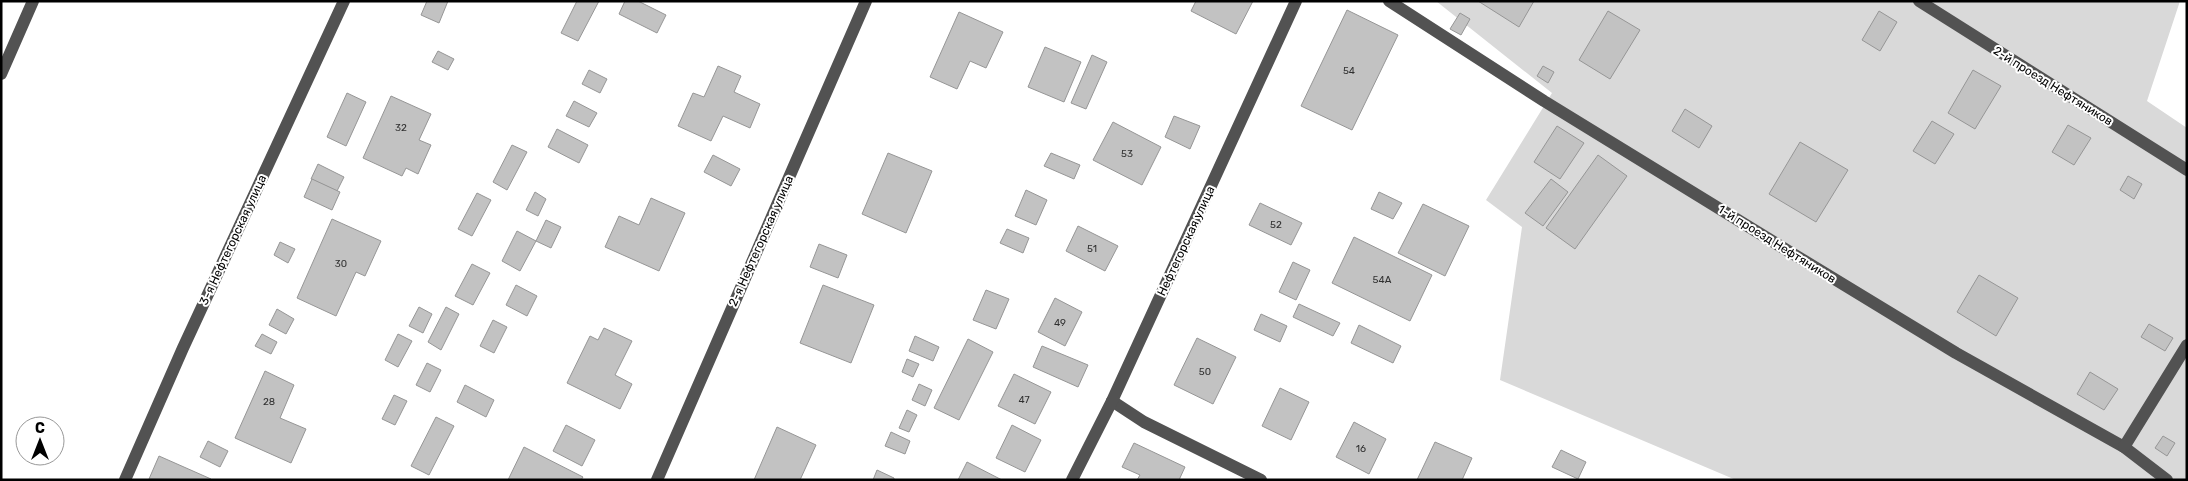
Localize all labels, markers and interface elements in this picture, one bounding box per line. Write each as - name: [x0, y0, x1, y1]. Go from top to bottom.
- street label: 2-й проезд Нефтяников: [1991, 44, 2115, 129]
- house number: 54: [1343, 65, 1355, 77]
- house number: 32: [395, 122, 407, 134]
- house number: 53: [1121, 148, 1133, 160]
- street label: 3-я Нефтегорская улица: [197, 173, 269, 307]
- street label: 2-я Нефтегорская улица: [726, 173, 796, 309]
- street label: Нефтегорская улица: [1154, 184, 1218, 298]
- street label: 1-й проезд Нефтяников: [1715, 202, 1839, 286]
- house number: 52: [1270, 219, 1282, 231]
- house number: 51: [1087, 243, 1097, 255]
- house number: 30: [335, 258, 347, 270]
- house number: 54А: [1373, 274, 1392, 286]
- house number: 49: [1054, 317, 1066, 329]
- house number: 50: [1199, 366, 1211, 378]
- house number: 47: [1018, 394, 1030, 406]
- house number: 28: [263, 396, 275, 408]
- north arrow: [15, 416, 65, 466]
- text: С: [35, 420, 45, 437]
- house number: 16: [1356, 443, 1366, 455]

